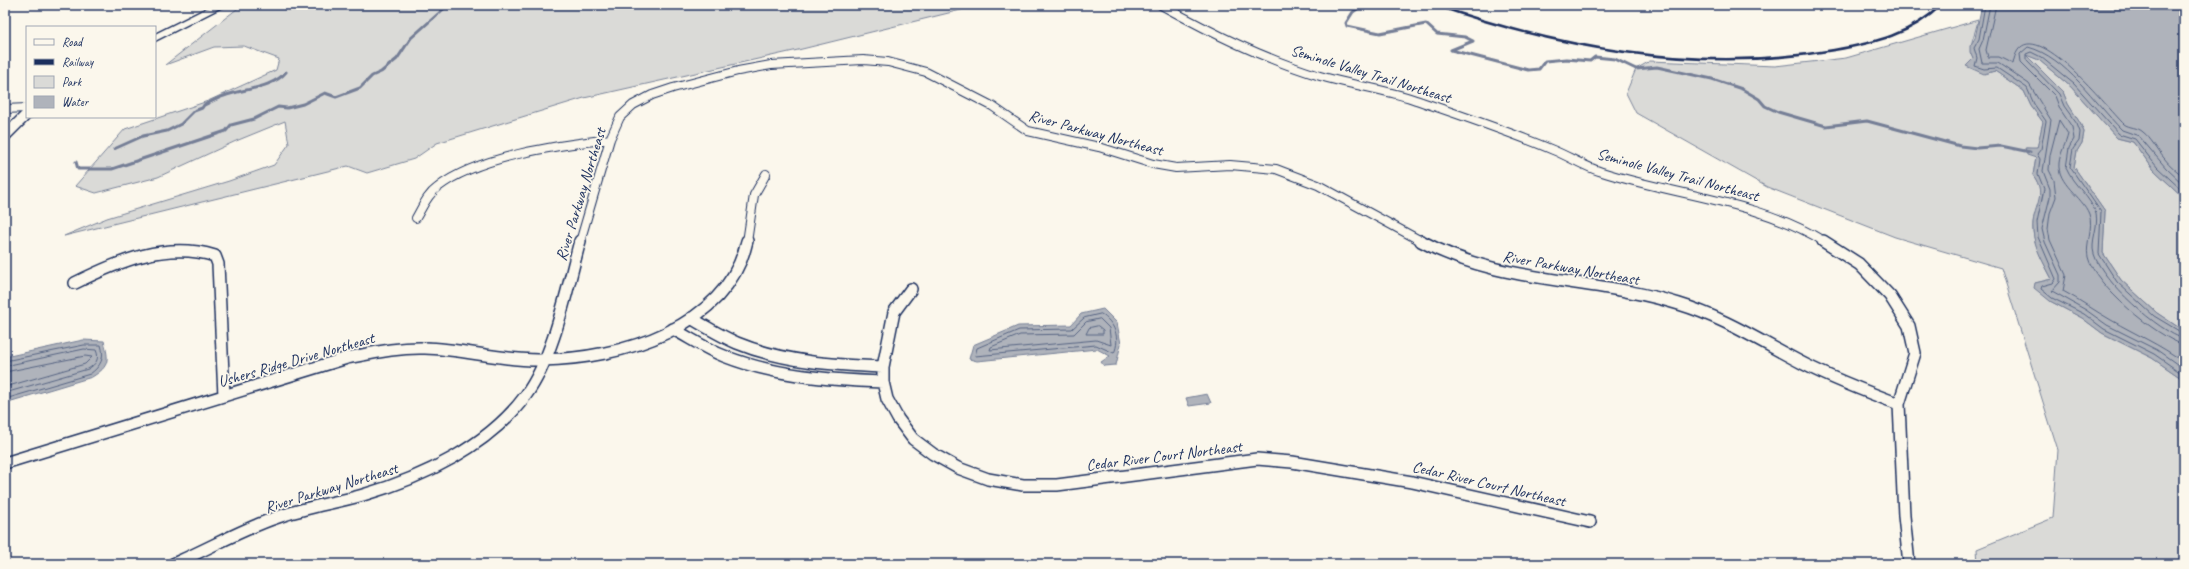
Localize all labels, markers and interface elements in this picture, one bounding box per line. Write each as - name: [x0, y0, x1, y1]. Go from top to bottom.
- legend: [26, 26, 156, 118]
- text: Road: [62, 34, 84, 50]
- street label: Seminole Valley Trail Northeast: [1288, 40, 1455, 108]
- text: Railway: [62, 54, 94, 70]
- text: Park: [62, 74, 83, 90]
- text: Water: [62, 94, 90, 110]
- street label: River Parkway Northeast: [1027, 105, 1167, 161]
- street label: River Parkway Northeast: [551, 124, 611, 263]
- street label: Seminole Valley Trail Northeast: [1595, 144, 1762, 207]
- street label: River Parkway Northeast: [1501, 246, 1642, 290]
- street label: Ushers Ridge Drive Northeast: [216, 328, 378, 392]
- street label: Cedar River Court Northeast: [1085, 436, 1245, 475]
- street label: Cedar River Court Northeast: [1410, 457, 1569, 512]
- street label: River Parkway Northeast: [262, 458, 402, 518]

